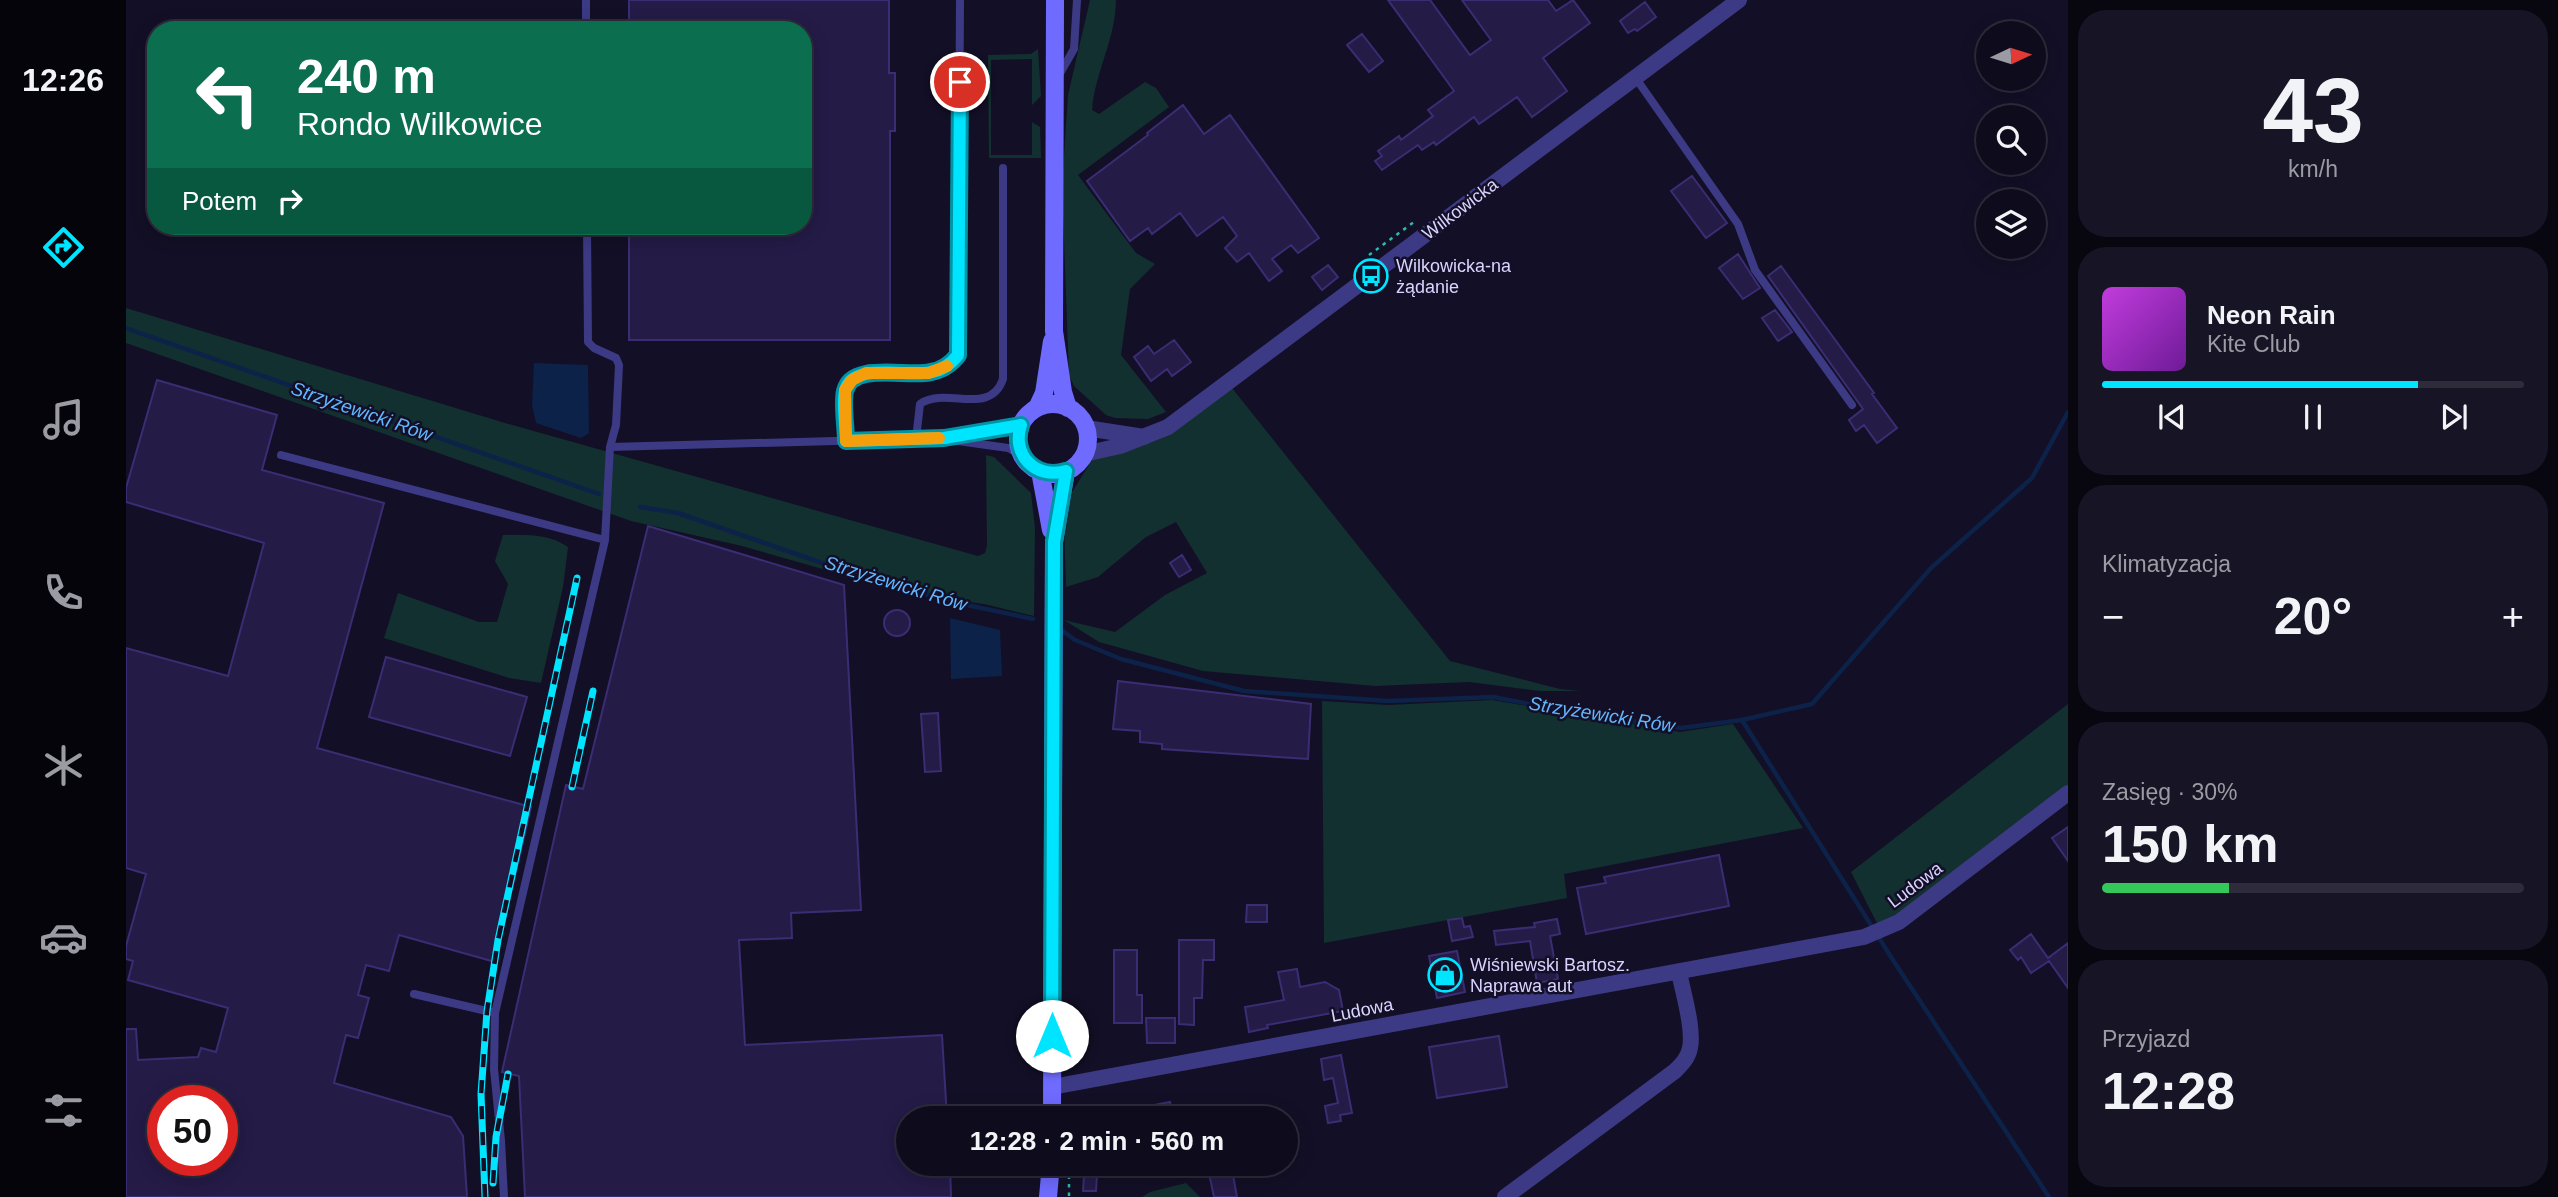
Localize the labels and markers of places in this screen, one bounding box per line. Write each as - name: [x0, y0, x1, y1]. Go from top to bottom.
- pin: [930, 52, 990, 112]
- place label: Wilkowicka-na żądanie: [1396, 256, 1512, 297]
- bus stop icon: Wilkowicka-na żądanie: [1352, 257, 1390, 295]
- place label: Wiśniewski Bartosz. Naprawa aut: [1470, 955, 1630, 996]
- shop icon: Wiśniewski Bartosz. Naprawa aut: [1426, 956, 1464, 994]

